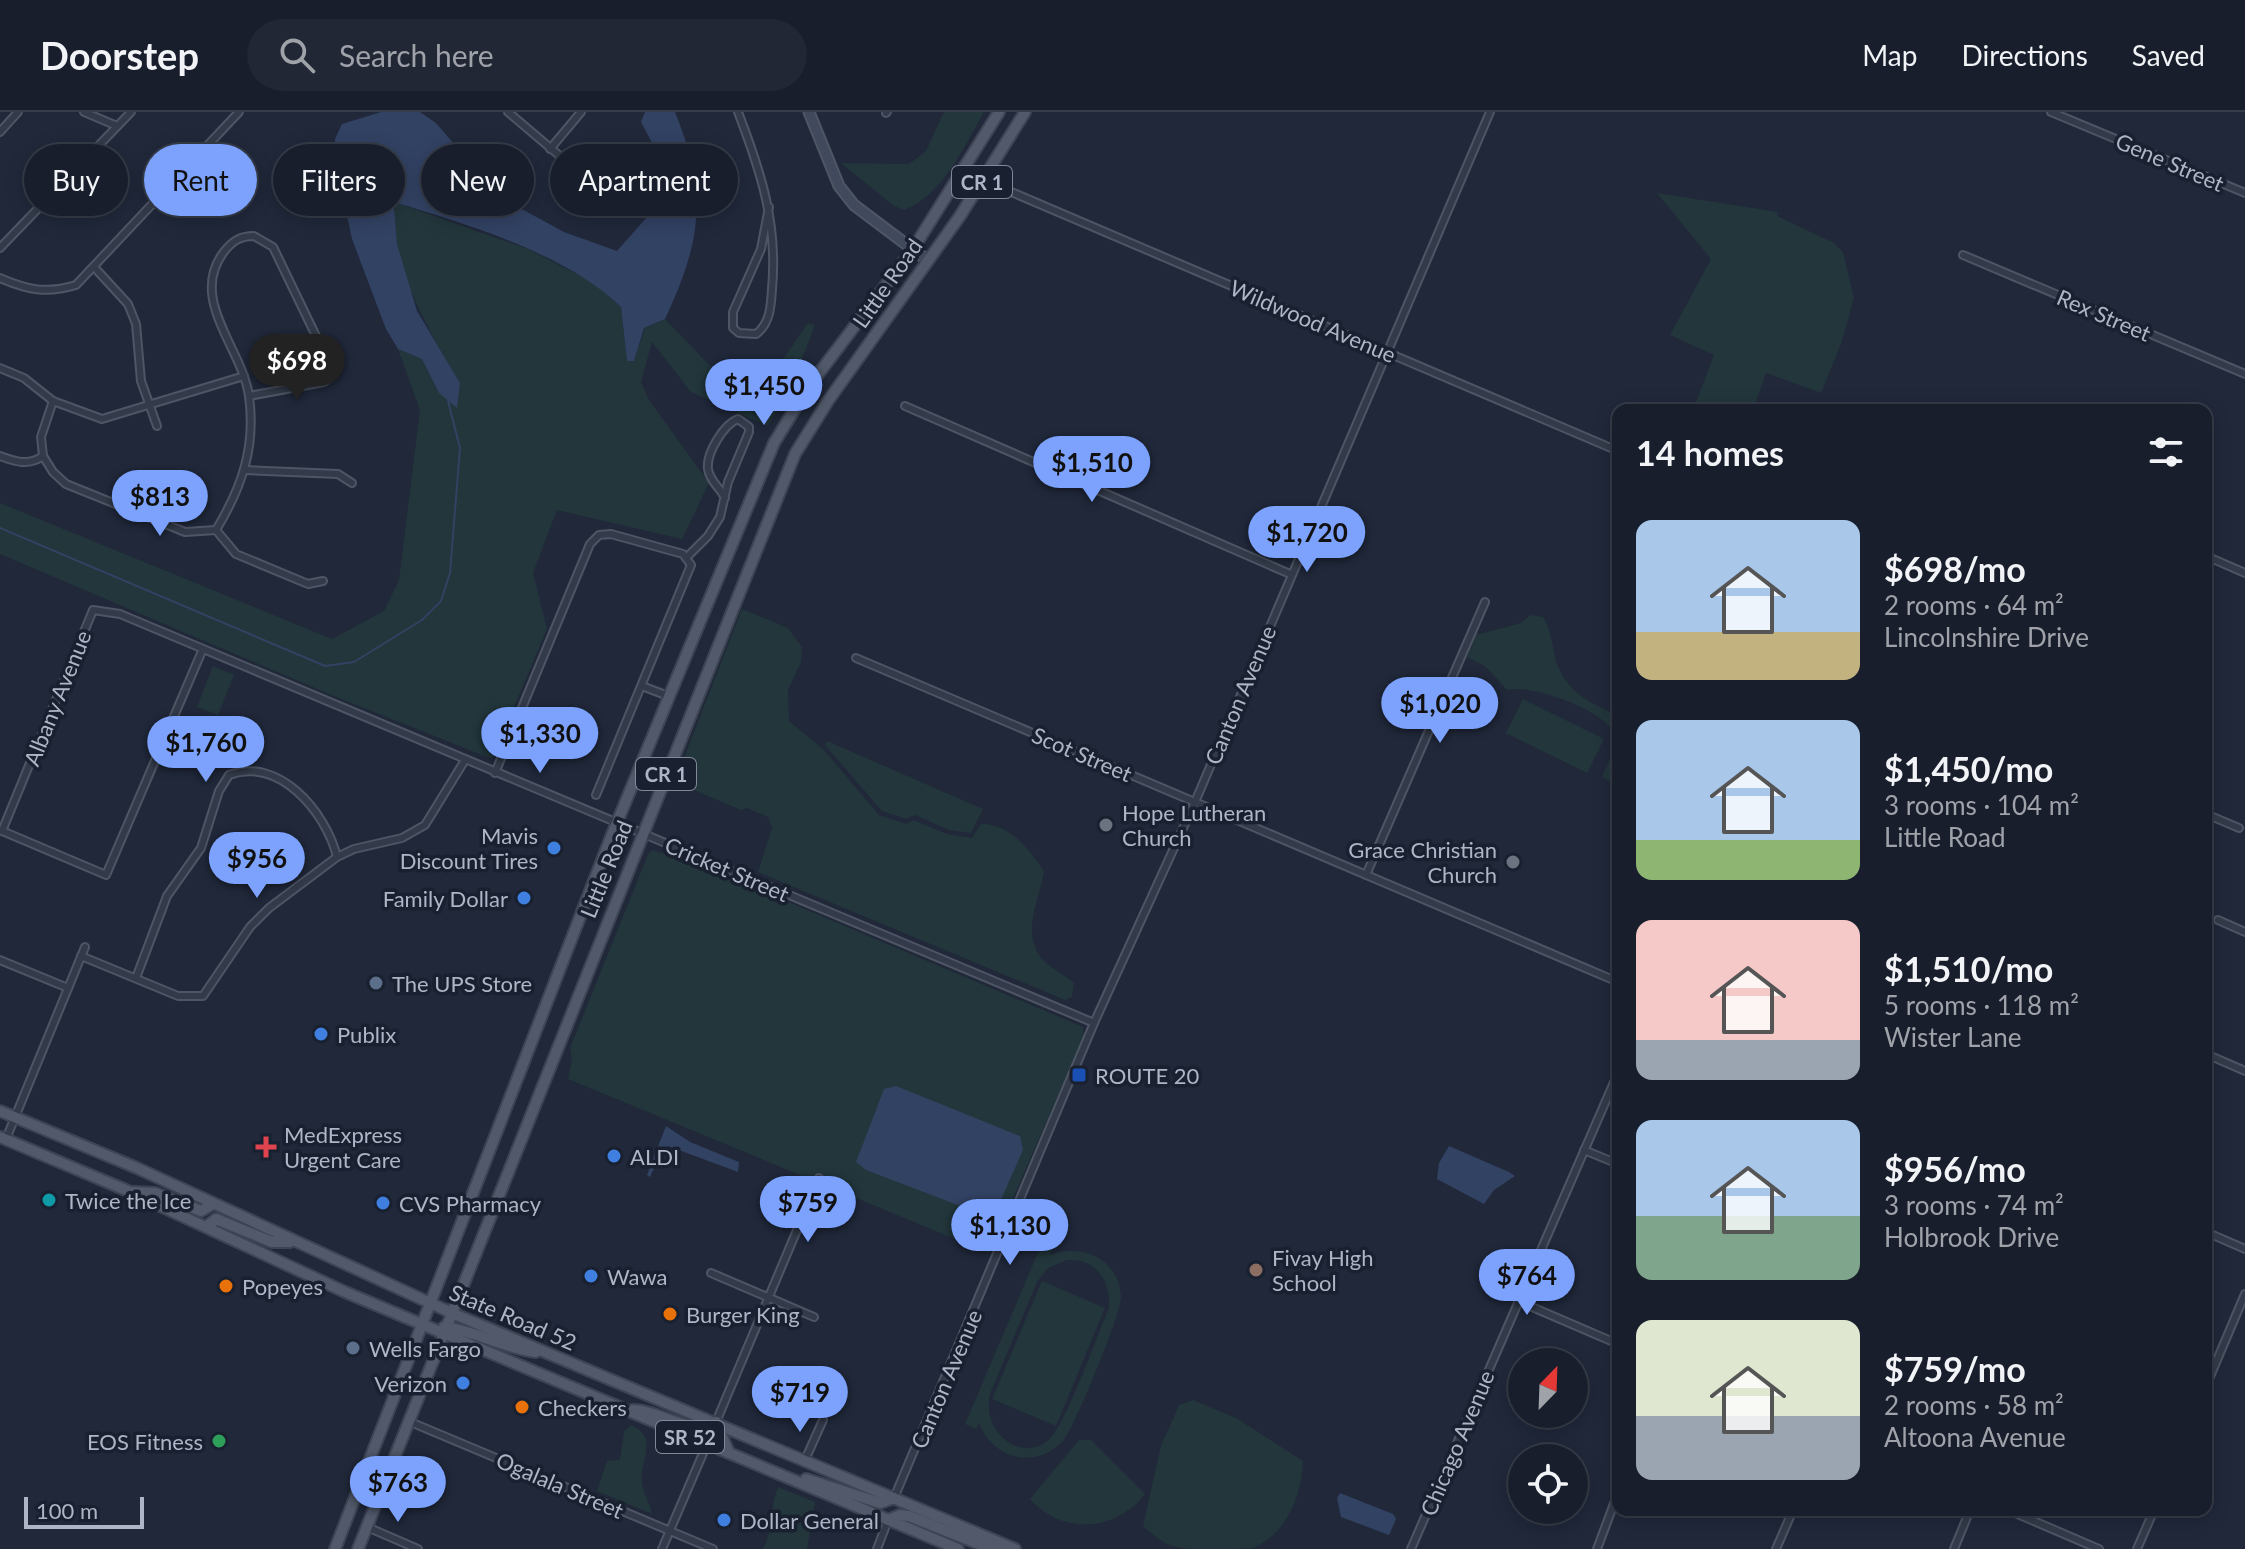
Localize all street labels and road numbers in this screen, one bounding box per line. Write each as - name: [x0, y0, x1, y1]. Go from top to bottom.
- street label: Gene Street: [2112, 127, 2228, 197]
- road number: CR 1: [952, 166, 1012, 198]
- street label: Little Road: [846, 233, 928, 333]
- street label: Wildwood Avenue: [1226, 274, 1400, 368]
- street label: Rex Street: [2053, 283, 2155, 347]
- street label: Canton Avenue: [1199, 622, 1281, 768]
- street label: Albany Avenue: [18, 626, 96, 770]
- street label: Scot Street: [1028, 721, 1136, 787]
- road number: CR 1: [636, 758, 696, 790]
- street label: Little Road: [574, 816, 638, 922]
- street label: Cricket Street: [661, 831, 793, 907]
- street label: State Road 52: [446, 1278, 580, 1356]
- street label: Canton Avenue: [905, 1306, 987, 1452]
- street label: Chicago Avenue: [1414, 1366, 1500, 1520]
- road number: SR 52: [656, 1421, 724, 1453]
- street label: Ogalala Street: [492, 1446, 628, 1524]

